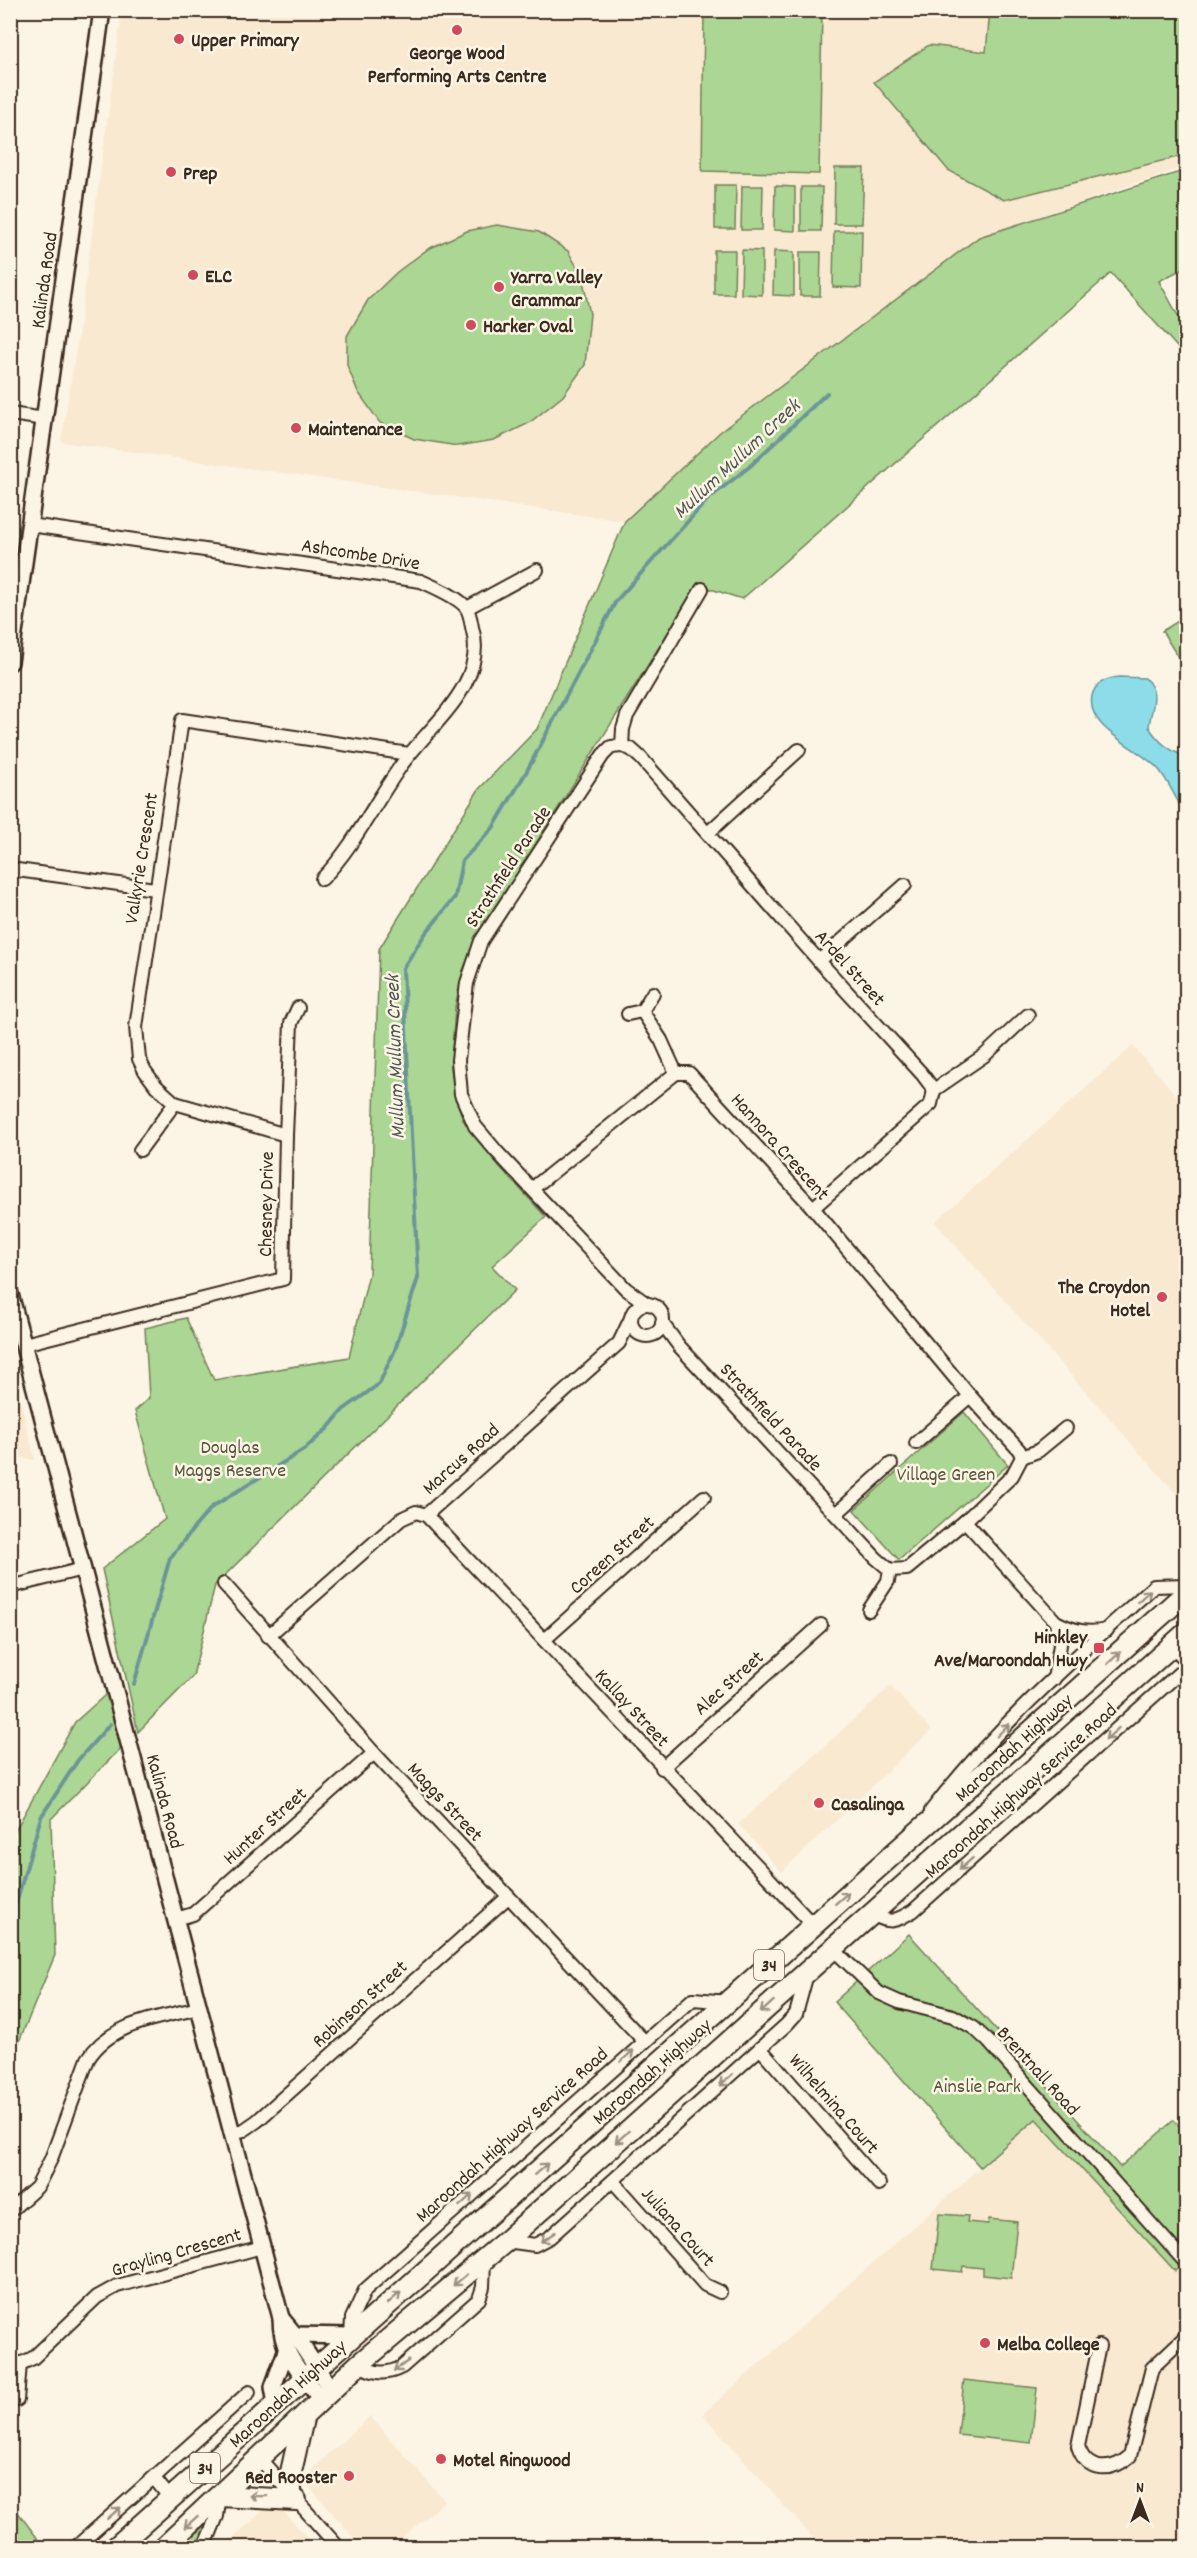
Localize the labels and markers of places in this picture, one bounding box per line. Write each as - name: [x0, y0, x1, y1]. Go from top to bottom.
- marker: George Wood Performing Arts Centre: [450, 23, 464, 37]
- place label: Upper Primary: [191, 28, 300, 56]
- marker: Upper Primary: [172, 32, 186, 46]
- place label: George Wood Performing Arts Centre: [368, 41, 547, 92]
- place label: Prep: [183, 161, 218, 189]
- marker: Prep: [164, 165, 178, 179]
- place label: ELC: [205, 264, 232, 292]
- place label: Yarra Valley Grammar: [510, 265, 603, 316]
- marker: ELC: [186, 268, 200, 282]
- marker: Yarra Valley Grammar: [492, 280, 506, 294]
- place label: Harker Oval: [483, 314, 573, 342]
- marker: Harker Oval: [464, 318, 478, 332]
- place label: Maintenance: [308, 417, 403, 445]
- marker: Maintenance: [289, 421, 303, 435]
- place label: The Croydon Hotel: [1058, 1275, 1150, 1326]
- marker: The Croydon Hotel: [1155, 1290, 1169, 1304]
- place label: Hinkley Ave/Maroondah Hwy: [934, 1625, 1088, 1676]
- marker: Hinkley Ave/Maroondah Hwy: [1092, 1641, 1106, 1655]
- place label: Casalinga: [831, 1792, 904, 1820]
- marker: Casalinga: [812, 1796, 826, 1810]
- place label: Melba College: [997, 2332, 1100, 2360]
- marker: Melba College: [978, 2336, 992, 2350]
- place label: Motel Ringwood: [453, 2448, 571, 2476]
- marker: Motel Ringwood: [434, 2452, 448, 2466]
- place label: Red Rooster: [245, 2465, 338, 2493]
- marker: Red Rooster: [342, 2469, 356, 2483]

